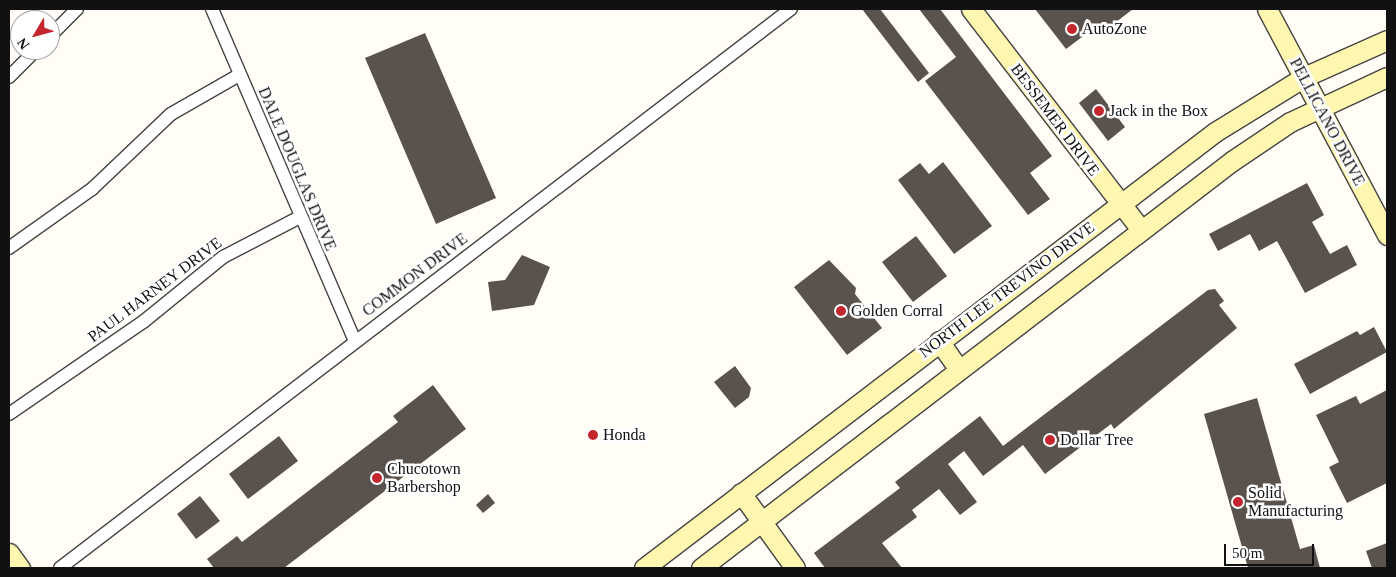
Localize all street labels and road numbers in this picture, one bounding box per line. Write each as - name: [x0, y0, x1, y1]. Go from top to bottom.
- street label: PELLICANO DRIVE: [1285, 55, 1369, 189]
- street label: BESSEMER DRIVE: [1007, 60, 1103, 180]
- street label: DALE DOUGLAS DRIVE: [254, 84, 340, 254]
- street label: NORTH LEE TREVINO DRIVE: [916, 218, 1098, 362]
- street label: COMMON DRIVE: [359, 229, 471, 321]
- street label: PAUL HARNEY DRIVE: [84, 233, 226, 347]

